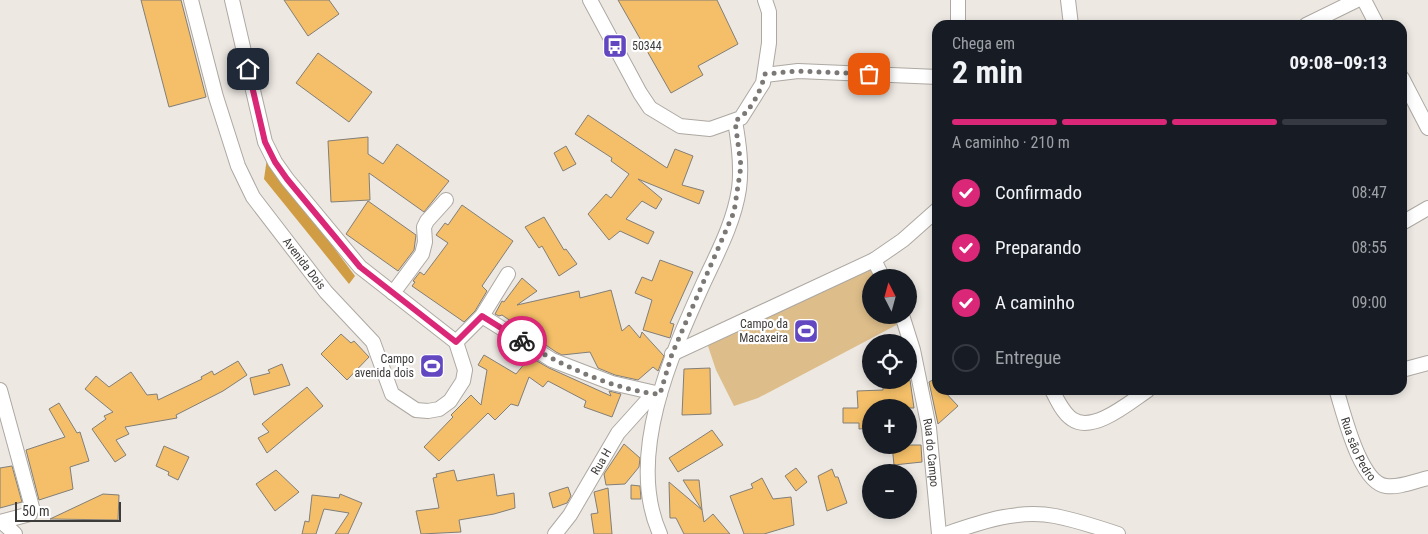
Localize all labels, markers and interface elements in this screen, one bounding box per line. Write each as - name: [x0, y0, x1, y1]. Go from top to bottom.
- bus stop icon: 50344: [602, 33, 628, 59]
- text: Chega em: [952, 34, 1015, 53]
- place label: 50344: [632, 39, 662, 53]
- pin: [227, 48, 269, 90]
- text: 09:08–09:13: [1289, 51, 1387, 74]
- pin: [848, 53, 890, 95]
- text: 2 min: [952, 53, 1023, 91]
- icon: home: [234, 55, 262, 83]
- icon: bag: [855, 60, 883, 88]
- text: A caminho · 210 m: [952, 133, 1070, 152]
- icon: check: [952, 179, 980, 207]
- text: Confirmado: [995, 181, 1082, 204]
- text: 08:47: [1352, 183, 1387, 202]
- icon: check: [952, 234, 980, 262]
- street label: Avenida Dois: [280, 235, 328, 292]
- text: Preparando: [995, 236, 1081, 259]
- text: 08:55: [1352, 238, 1387, 257]
- north arrow: [862, 269, 918, 324]
- map controls: [862, 269, 917, 519]
- icon: check: [952, 289, 980, 317]
- text: A caminho: [995, 291, 1075, 314]
- text: 09:00: [1352, 293, 1387, 312]
- courier: [497, 316, 547, 366]
- place label: Campo da Macaxeira: [739, 317, 788, 345]
- sports icon: Campo da Macaxeira: [793, 318, 819, 344]
- icon: bike: [508, 327, 536, 355]
- button: locate: [862, 334, 917, 389]
- text: Entregue: [995, 346, 1061, 369]
- place label: Campo avenida dois: [354, 352, 414, 380]
- sports icon: Campo avenida dois: [419, 353, 445, 379]
- button: +: [862, 399, 917, 454]
- street label: Rua são Pedro: [1338, 415, 1379, 484]
- street label: Rua do Campo: [920, 417, 942, 488]
- street label: Rua H: [588, 446, 614, 477]
- button: −: [862, 464, 917, 519]
- scale bar: [15, 499, 121, 522]
- text: 50 m: [22, 503, 50, 519]

